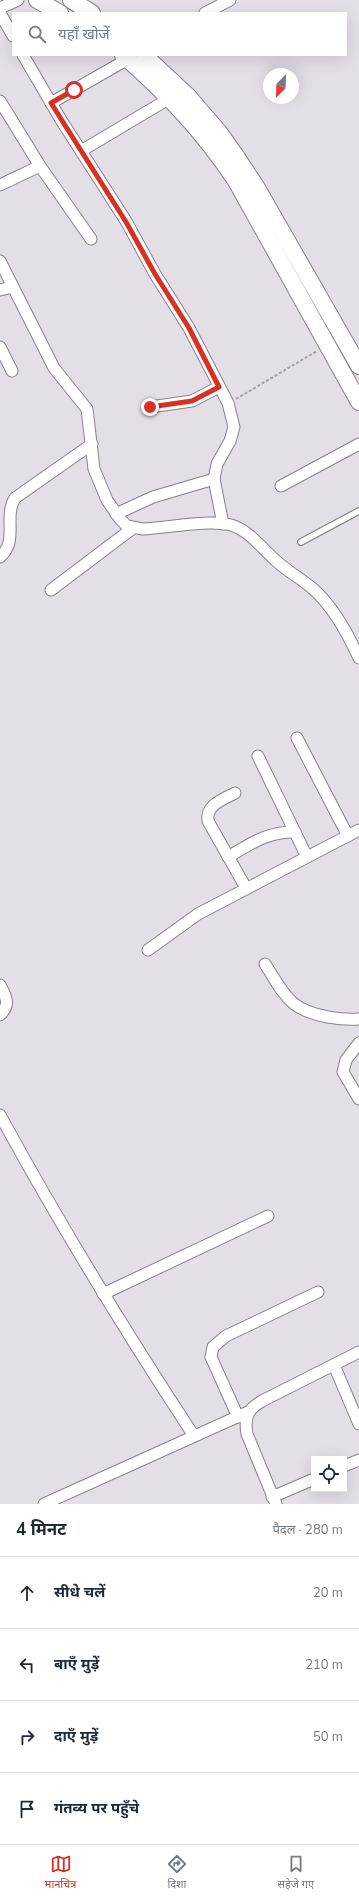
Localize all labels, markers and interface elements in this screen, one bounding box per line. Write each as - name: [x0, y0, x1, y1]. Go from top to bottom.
- search box: [12, 12, 347, 56]
- icon: search: [26, 23, 48, 45]
- text: यहाँ खोजें: [58, 24, 110, 44]
- north arrow: [263, 68, 299, 104]
- route start: [65, 81, 83, 99]
- route end: [141, 398, 159, 416]
- map controls: [311, 1456, 347, 1492]
- button: locate: [311, 1456, 347, 1492]
- text: 4 मिनट: [16, 1518, 66, 1541]
- text: पैदल · 280 m: [272, 1521, 343, 1539]
- icon: ahead: [16, 1582, 38, 1604]
- text: सीधे चलें: [54, 1582, 105, 1602]
- text: 20 m: [313, 1584, 343, 1602]
- icon: left: [16, 1654, 38, 1676]
- text: बाएँ मुड़ें: [54, 1654, 99, 1674]
- text: 210 m: [305, 1656, 343, 1674]
- icon: right: [16, 1726, 38, 1748]
- text: दाएँ मुड़ें: [54, 1726, 98, 1746]
- text: 50 m: [313, 1728, 343, 1746]
- icon: arrive: [16, 1798, 38, 1820]
- text: गंतव्य पर पहुँचे: [54, 1798, 139, 1818]
- tab: मानचित्र: [45, 1853, 76, 1892]
- tab: दिशा: [166, 1853, 188, 1892]
- tab: सहेजे गए: [278, 1853, 314, 1892]

